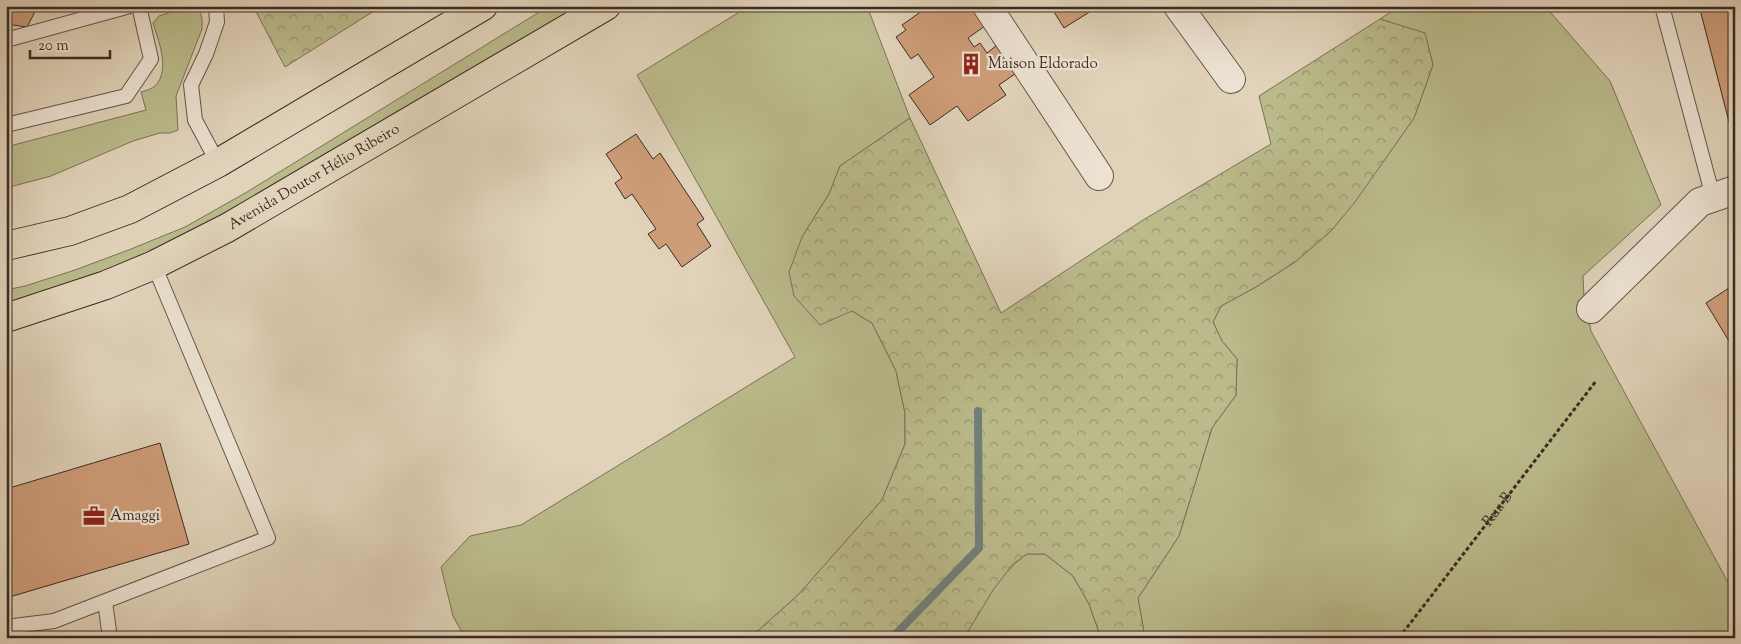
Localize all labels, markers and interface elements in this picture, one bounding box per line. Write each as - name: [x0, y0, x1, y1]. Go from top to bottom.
- scale bar: [30, 28, 110, 60]
- text: 20 m: [38, 36, 69, 57]
- building icon: Maison Eldorado: [958, 51, 984, 77]
- place label: Maison Eldorado: [988, 54, 1098, 75]
- street label: Avenida Doutor Hélio Ribeiro: [225, 119, 404, 235]
- street label: Rua B: [1477, 487, 1518, 531]
- office icon: Amaggi: [81, 503, 107, 529]
- place label: Amaggi: [110, 506, 160, 527]

